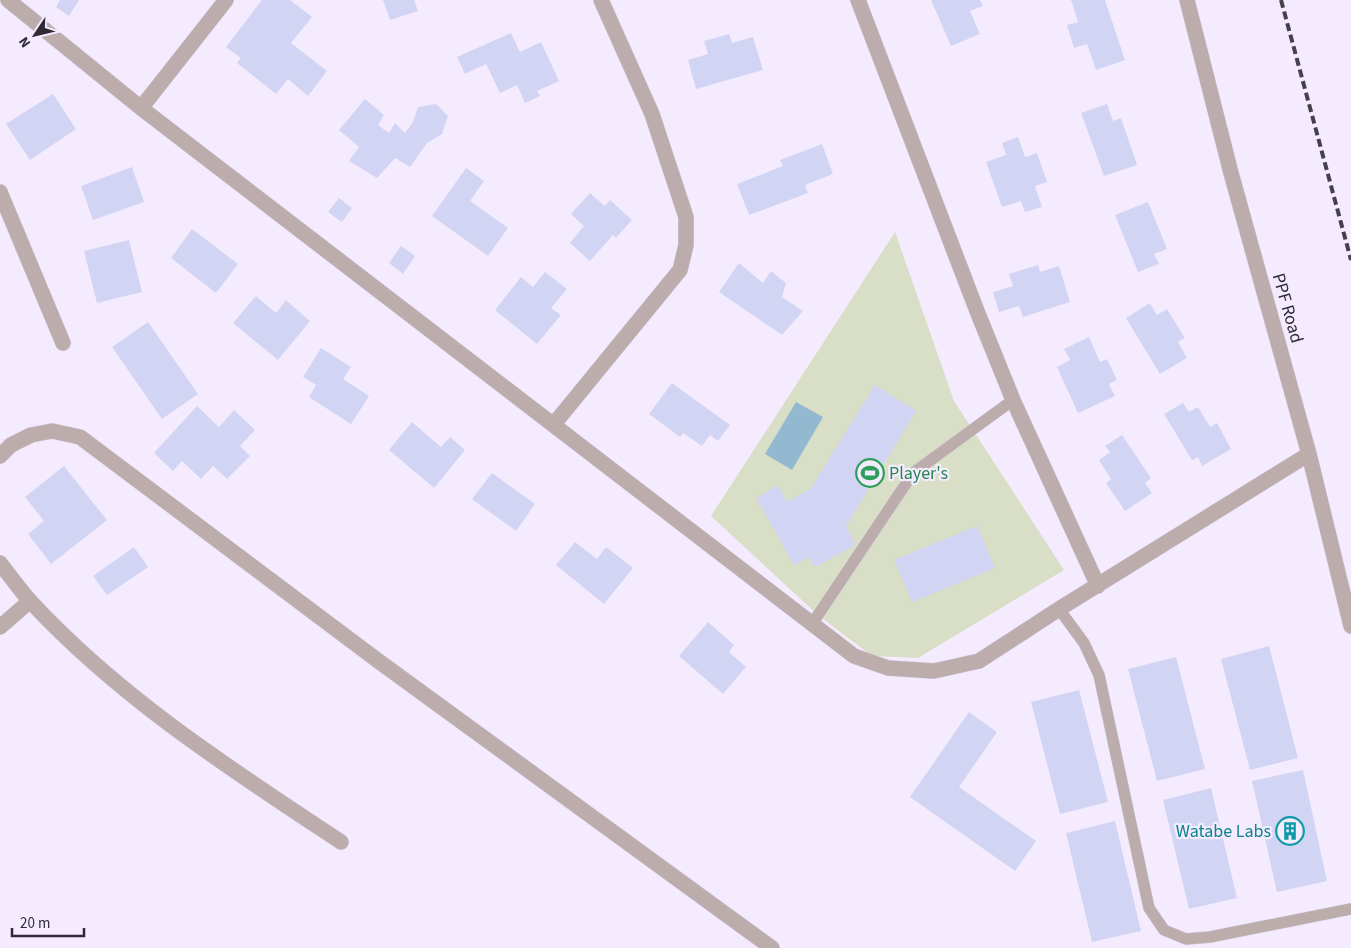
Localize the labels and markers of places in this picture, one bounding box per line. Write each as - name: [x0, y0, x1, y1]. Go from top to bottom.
- sports icon: Player's: [855, 458, 885, 488]
- place label: Player's: [889, 461, 948, 486]
- building icon: Watabe Labs: [1275, 816, 1305, 846]
- place label: Watabe Labs: [1176, 819, 1271, 844]

